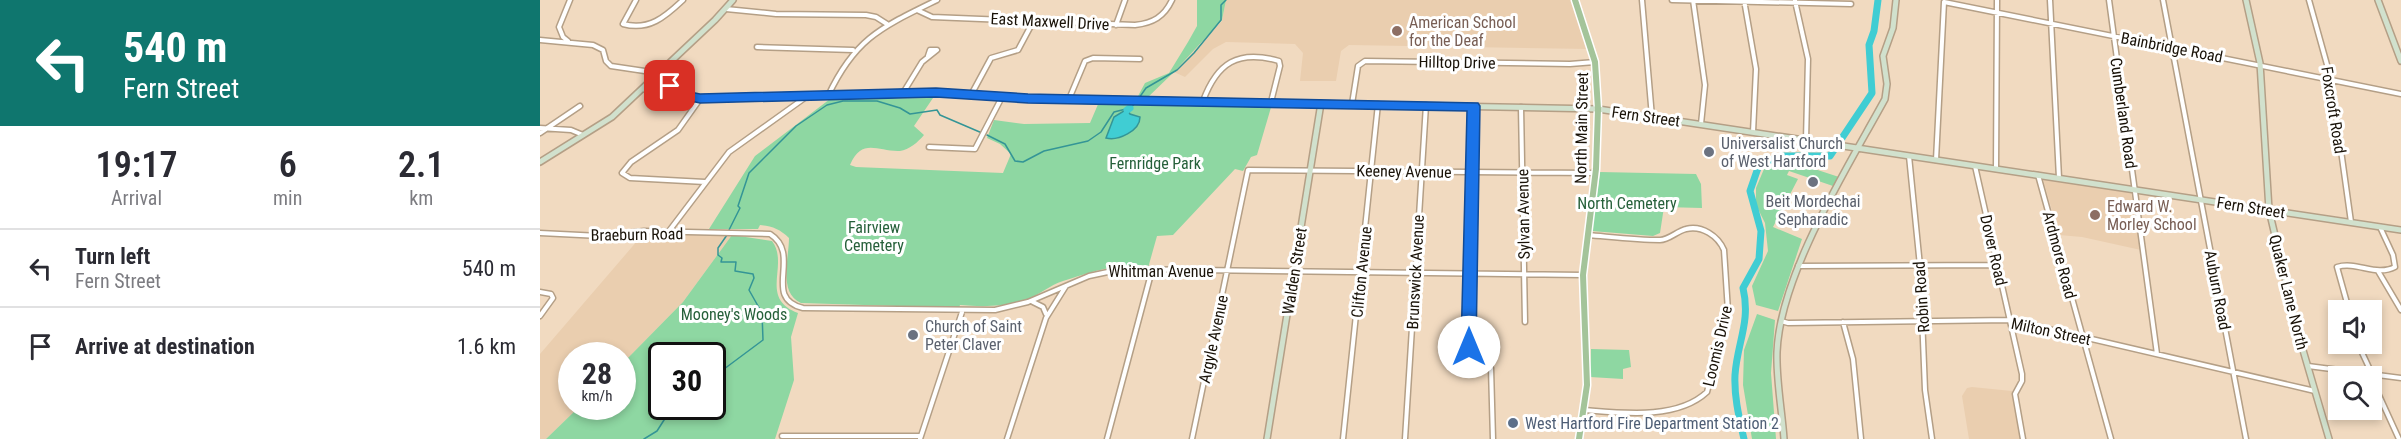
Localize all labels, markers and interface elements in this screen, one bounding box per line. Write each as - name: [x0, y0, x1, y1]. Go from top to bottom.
- street label: East Maxwell Drive: [990, 9, 1110, 34]
- place label: American School for the Deaf: [1409, 13, 1516, 50]
- text: 540 m: [123, 23, 228, 72]
- icon: left: [24, 24, 102, 102]
- marker: American School for the Deaf: [1390, 24, 1404, 38]
- street label: Bainbridge Road: [2119, 28, 2224, 67]
- street label: Hilltop Drive: [1418, 52, 1496, 73]
- street label: Cumberland Road: [2106, 56, 2141, 170]
- pin: [644, 60, 695, 111]
- street label: Foxcroft Road: [2317, 65, 2350, 155]
- icon: arrive: [653, 69, 686, 102]
- street label: North Main Street: [1571, 72, 1592, 184]
- text: Fern Street: [123, 73, 239, 105]
- street label: Fern Street: [1611, 102, 1682, 131]
- place label: Universalist Church of West Hartford: [1721, 134, 1843, 171]
- text: 19:17: [96, 144, 178, 186]
- text: 6: [279, 144, 297, 186]
- text: 2.1: [398, 144, 444, 186]
- marker: Universalist Church of West Hartford: [1702, 145, 1716, 159]
- park label: Fernridge Park: [1109, 154, 1202, 173]
- street label: Keeney Avenue: [1356, 161, 1452, 182]
- street label: Sylvan Avenue: [1513, 169, 1534, 259]
- marker: Beit Mordechai Sepharadic: [1806, 175, 1820, 189]
- text: Arrival: [111, 186, 162, 210]
- text: min: [273, 186, 302, 210]
- text: km: [409, 186, 433, 210]
- place label: Beit Mordechai Sepharadic: [1765, 192, 1861, 229]
- street label: Fern Street: [2215, 193, 2287, 222]
- park label: North Cemetery: [1577, 194, 1677, 213]
- place label: Edward W. Morley School: [2107, 197, 2197, 234]
- marker: Edward W. Morley School: [2088, 208, 2102, 222]
- street label: Ardmore Road: [2039, 209, 2080, 301]
- street label: Dover Road: [1976, 213, 2011, 287]
- street label: Brunswick Avenue: [1403, 214, 1428, 330]
- park label: Fairview Cemetery: [844, 218, 904, 255]
- street label: Braeburn Road: [591, 224, 683, 245]
- street label: Walden Street: [1278, 226, 1311, 316]
- street label: Clifton Avenue: [1347, 226, 1376, 319]
- street label: Quaker Lane North: [2265, 233, 2312, 352]
- text: Turn left: [75, 244, 150, 269]
- street label: Auburn Road: [2200, 249, 2235, 332]
- icon: left: [24, 252, 57, 285]
- text: 540 m: [462, 256, 516, 281]
- street label: Robin Road: [1910, 261, 1933, 333]
- street label: Whitman Avenue: [1108, 262, 1214, 281]
- text: Fern Street: [75, 269, 161, 293]
- street label: Argyle Avenue: [1195, 293, 1232, 385]
- map controls: [2328, 300, 2382, 420]
- button: sound: [2328, 300, 2382, 354]
- street label: Loomis Drive: [1699, 304, 1736, 388]
- park label: Mooney's Woods: [681, 305, 787, 324]
- street label: Milton Street: [2009, 314, 2093, 349]
- position arrow: [1437, 315, 1501, 379]
- place label: Church of Saint Peter Claver: [925, 317, 1022, 354]
- marker: Church of Saint Peter Claver: [906, 328, 920, 342]
- icon: arrive: [24, 330, 57, 363]
- text: Arrive at destination: [75, 334, 255, 359]
- text: 1.6 km: [457, 334, 516, 359]
- speed limit sign: 30: [648, 342, 726, 420]
- text: 28: [582, 356, 612, 391]
- button: search: [2328, 366, 2382, 420]
- text: km/h: [582, 387, 612, 405]
- place label: West Hartford Fire Department Station 2: [1525, 414, 1779, 433]
- marker: West Hartford Fire Department Station 2: [1506, 416, 1520, 430]

